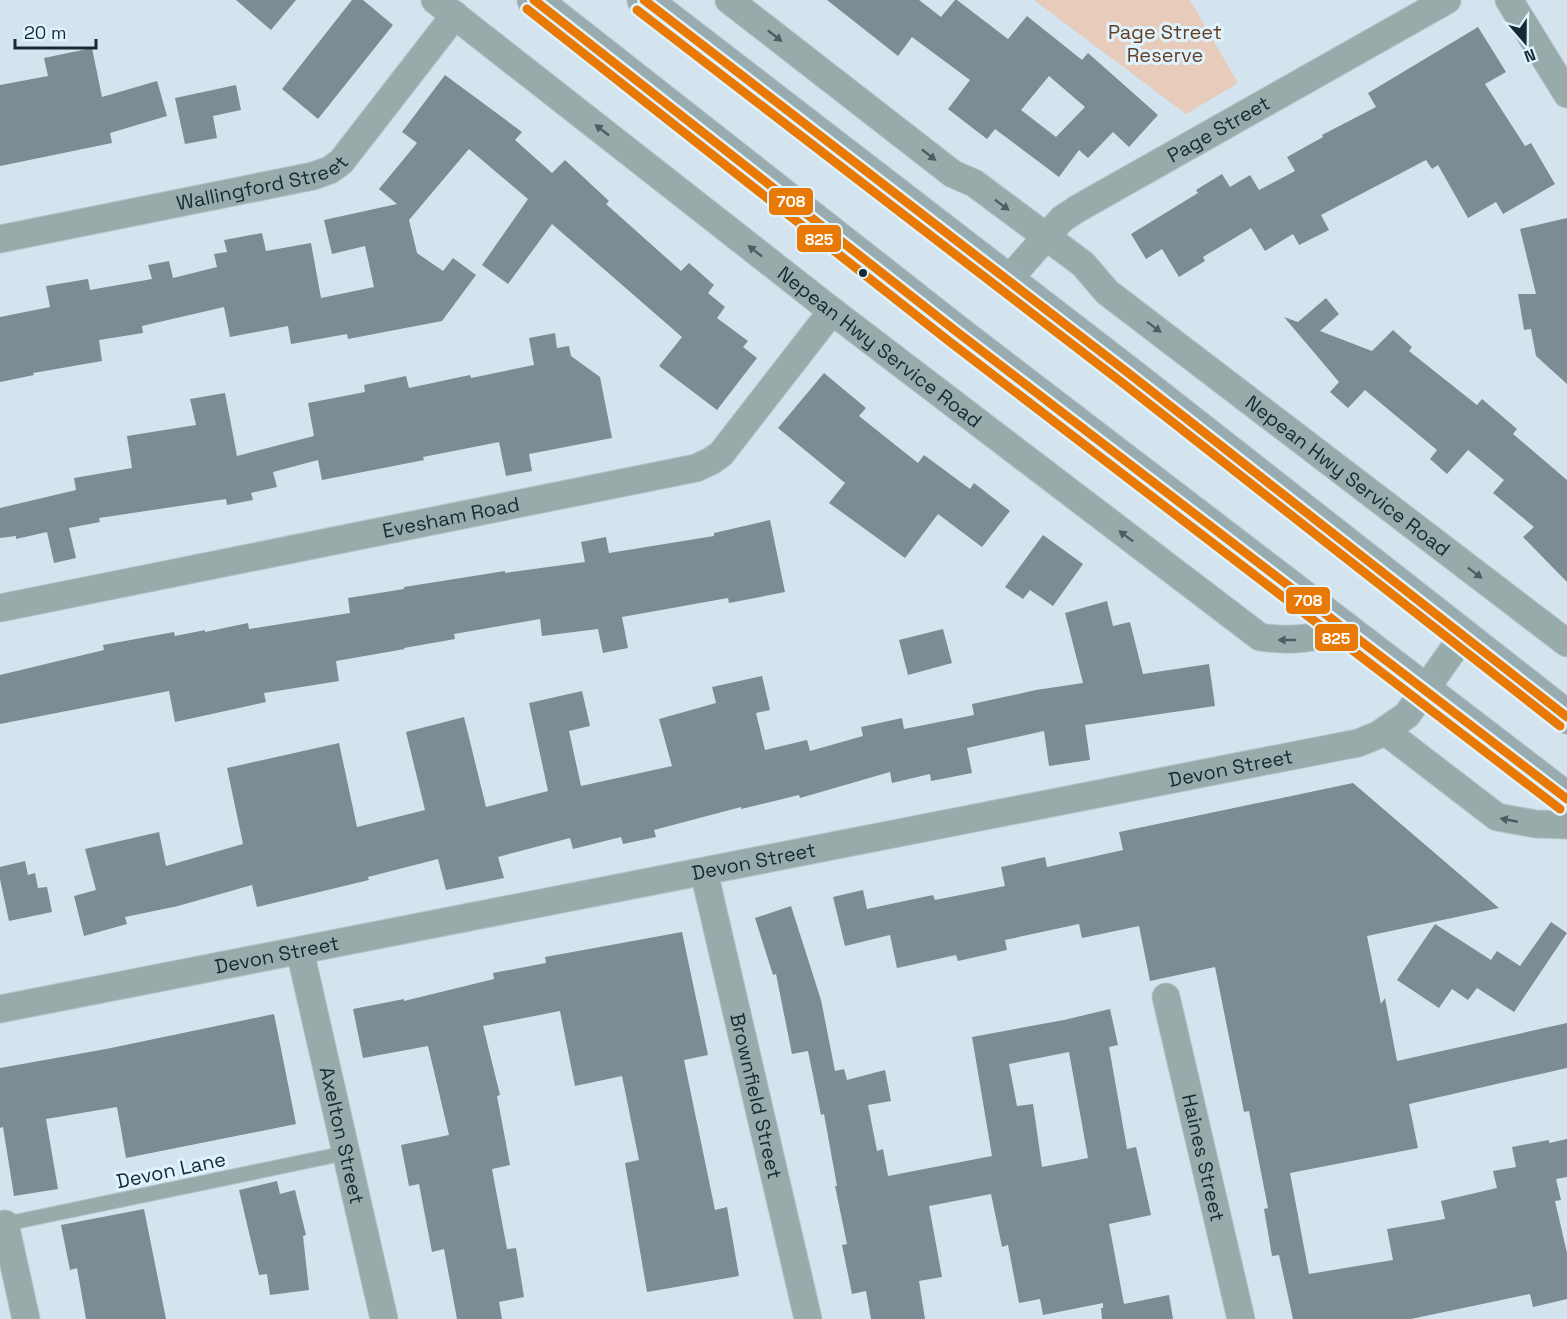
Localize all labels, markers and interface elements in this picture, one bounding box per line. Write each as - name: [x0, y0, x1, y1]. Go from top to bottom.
- scale bar: [15, 12, 96, 50]
- north arrow: [1495, 12, 1555, 72]
- park label: Page Street Reserve: [1108, 19, 1222, 68]
- text: 20 m: [24, 21, 67, 44]
- one-way arrow: [767, 29, 783, 42]
- text: N: [1521, 44, 1539, 67]
- street label: Page Street: [1162, 90, 1275, 168]
- one-way arrow: [594, 124, 610, 137]
- one-way arrow: [921, 149, 937, 161]
- street label: Wallingford Street: [174, 150, 354, 216]
- line badge: 708: [768, 187, 814, 216]
- text: 708: [777, 191, 806, 212]
- one-way arrow: [995, 198, 1010, 210]
- line badge: 825: [796, 224, 842, 253]
- text: 825: [805, 229, 834, 250]
- one-way arrow: [748, 245, 763, 257]
- street label: Nepean Hwy Service Road: [772, 260, 987, 433]
- unlabelled marker: [857, 267, 869, 279]
- one-way arrow: [1146, 321, 1161, 333]
- street label: Nepean Hwy Service Road: [1240, 389, 1455, 562]
- street label: Evesham Road: [380, 491, 522, 544]
- one-way arrow: [1119, 530, 1135, 542]
- one-way arrow: [1468, 567, 1483, 579]
- line badge: 708: [1285, 586, 1331, 615]
- text: 708: [1294, 590, 1323, 611]
- line badge: 825: [1314, 623, 1359, 652]
- text: 825: [1322, 628, 1351, 649]
- one-way arrow: [1278, 635, 1297, 645]
- street label: Devon Street: [1166, 743, 1295, 793]
- one-way arrow: [1499, 815, 1518, 824]
- street label: Devon Street: [689, 837, 818, 886]
- street label: Devon Street: [212, 930, 341, 980]
- street label: Brownfield Street: [724, 1010, 788, 1182]
- street label: Axelton Street: [314, 1064, 370, 1207]
- street label: Haines Street: [1176, 1091, 1231, 1224]
- street label: Devon Lane: [114, 1146, 228, 1194]

